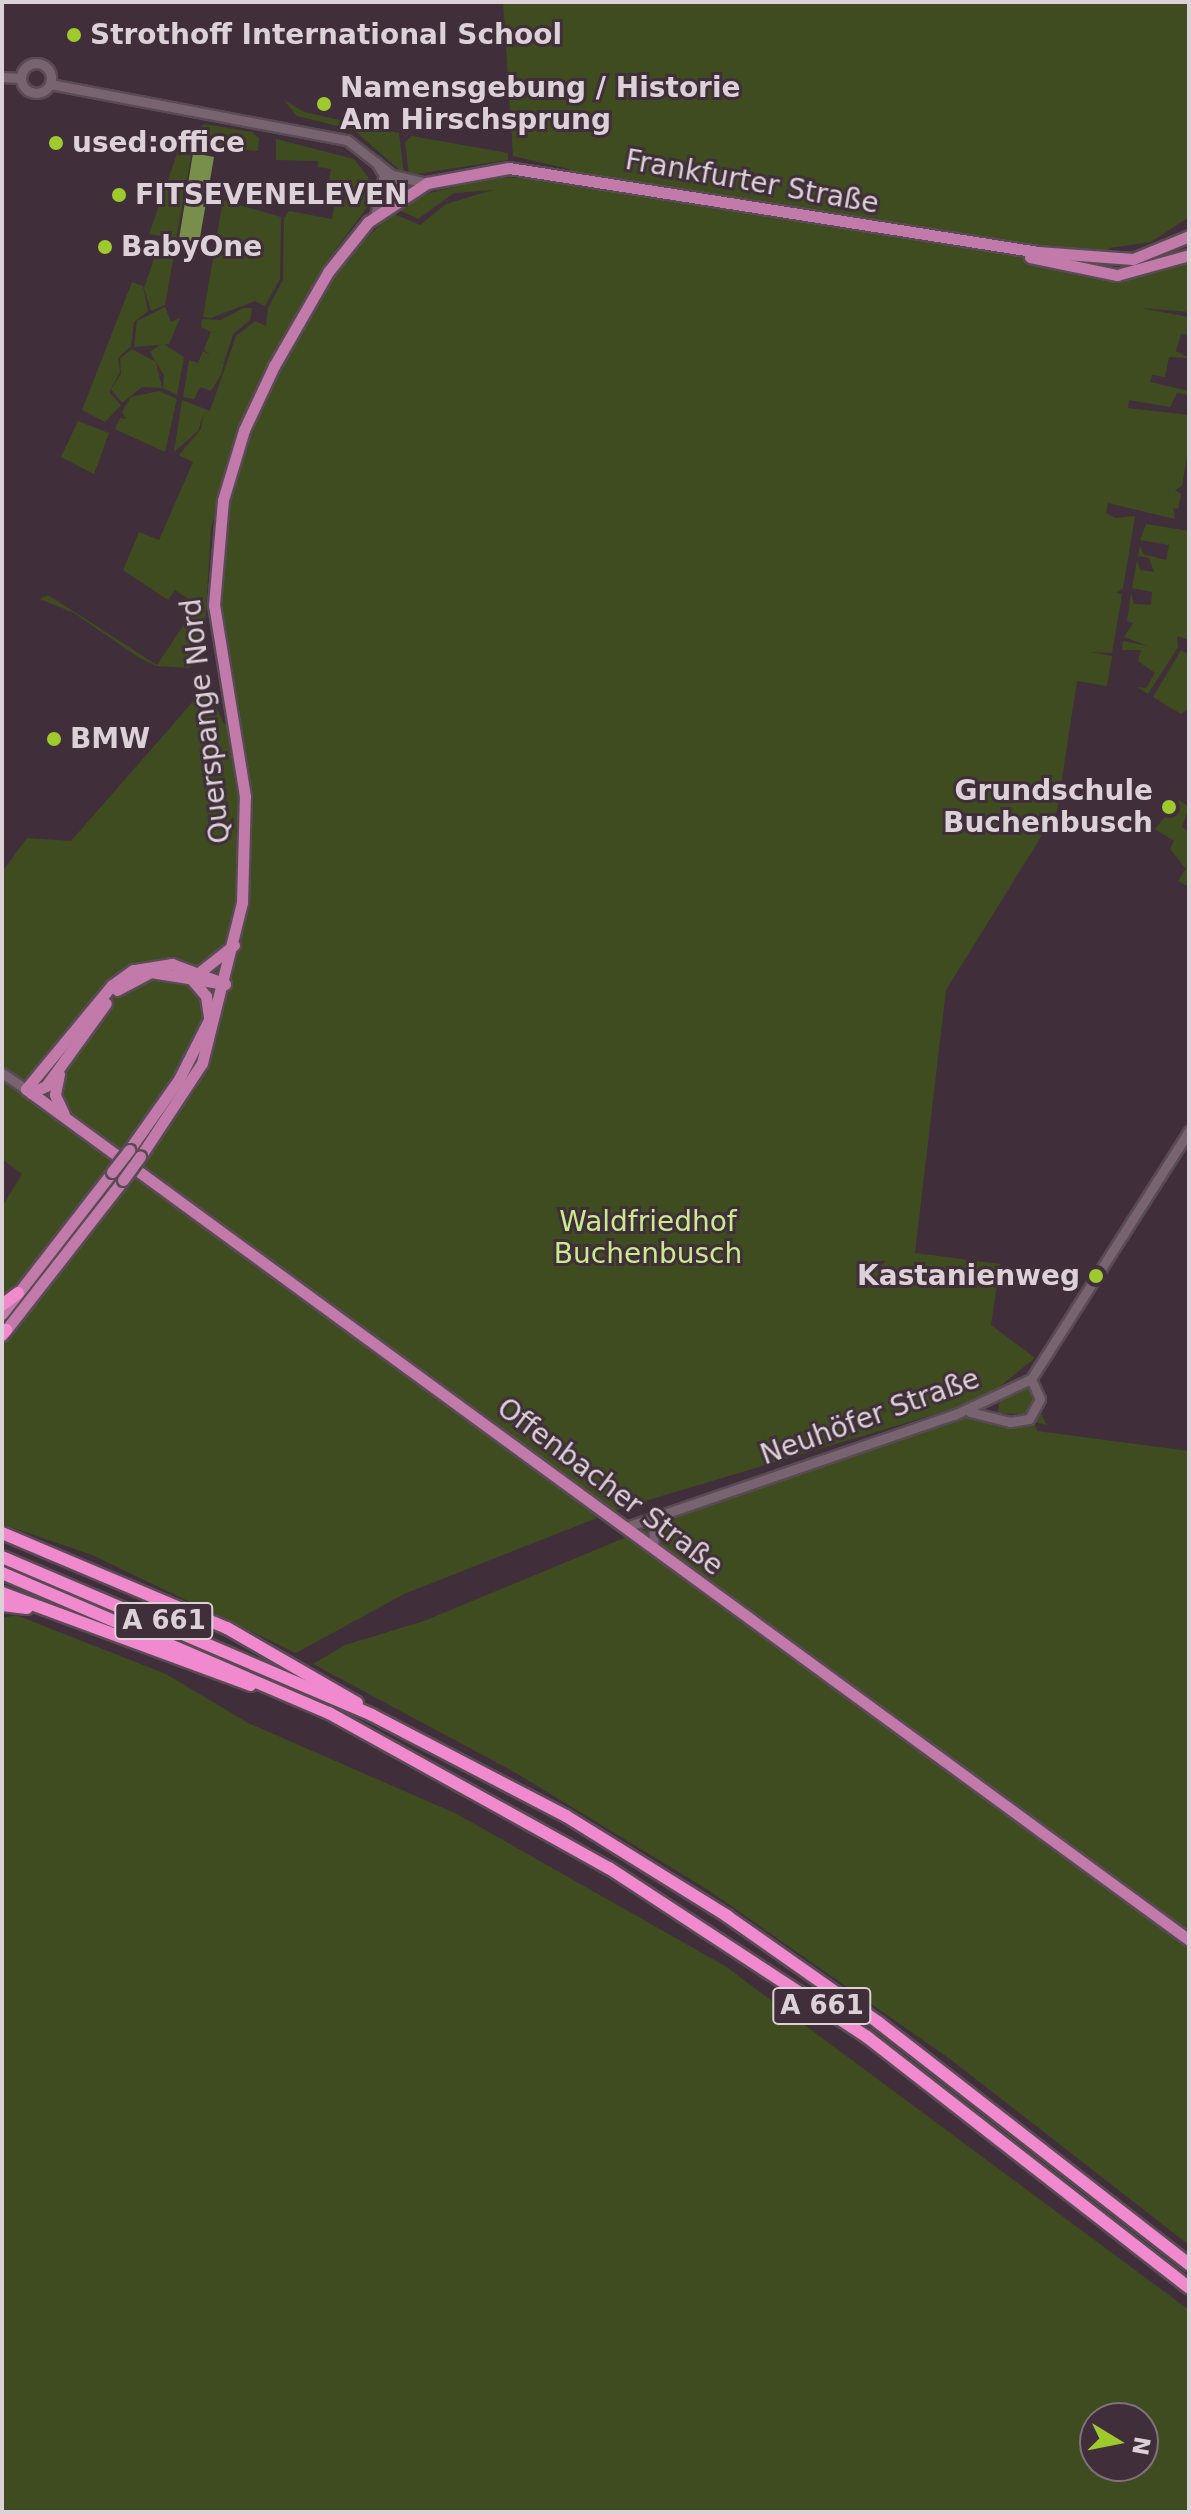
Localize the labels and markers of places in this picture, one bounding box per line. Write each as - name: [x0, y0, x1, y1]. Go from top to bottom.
- place label: Strothoff International School: [90, 18, 562, 52]
- marker: Strothoff International School: [65, 26, 83, 44]
- place label: Namensgebung / Historie Am Hirschsprung: [340, 71, 741, 137]
- marker: Namensgebung / Historie Am Hirschsprung: [315, 95, 333, 113]
- place label: used:office: [72, 126, 245, 160]
- marker: used:office: [47, 134, 65, 152]
- place label: FITSEVENELEVEN: [135, 178, 407, 212]
- marker: FITSEVENELEVEN: [110, 186, 128, 204]
- place label: BabyOne: [121, 230, 262, 264]
- marker: BabyOne: [96, 238, 114, 256]
- place label: BMW: [70, 722, 150, 756]
- marker: BMW: [45, 730, 63, 748]
- place label: Grundschule Buchenbusch: [943, 774, 1153, 840]
- marker: Grundschule Buchenbusch: [1160, 798, 1178, 816]
- place label: Kastanienweg: [857, 1259, 1080, 1293]
- marker: Kastanienweg: [1087, 1267, 1105, 1285]

